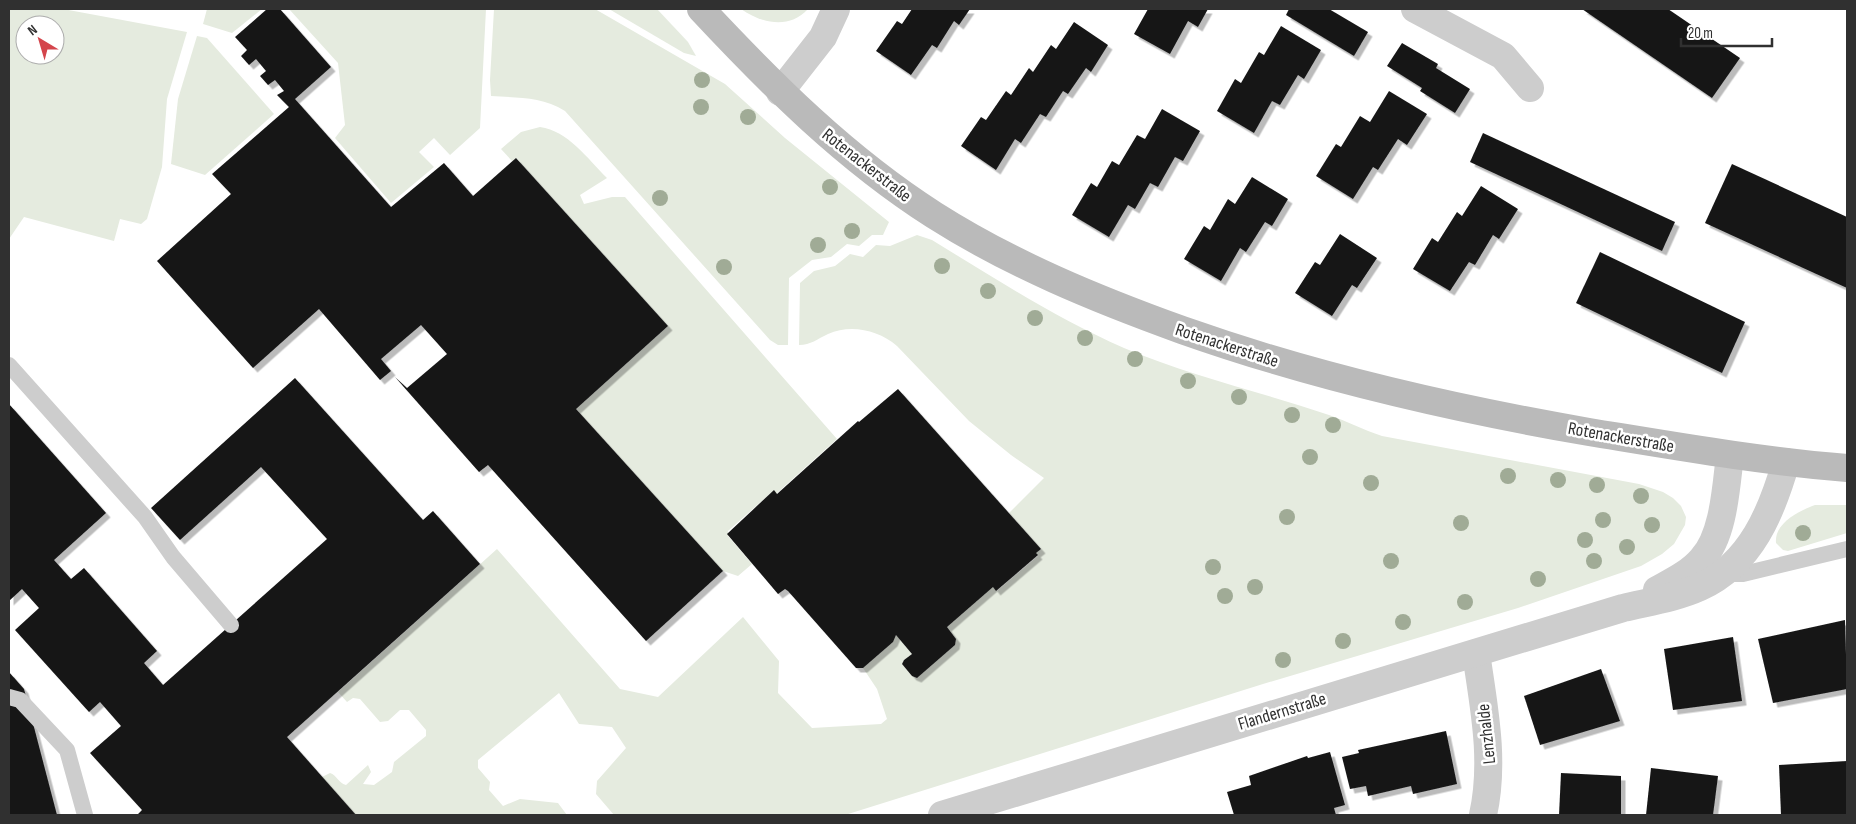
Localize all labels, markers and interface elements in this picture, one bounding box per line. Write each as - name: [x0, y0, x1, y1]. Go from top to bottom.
- north arrow: [15, 15, 65, 65]
- scale bar: [1681, 15, 1772, 47]
- text: N: [24, 21, 40, 39]
- text: 20 m: [1688, 24, 1713, 43]
- street label: Rotenackerstraße: [818, 124, 915, 207]
- street label: Rotenackerstraße: [1173, 319, 1281, 372]
- street label: Rotenackerstraße: [1566, 418, 1676, 457]
- street label: Flandernstraße: [1236, 688, 1329, 735]
- street label: Lenzhalde: [1473, 703, 1500, 765]

